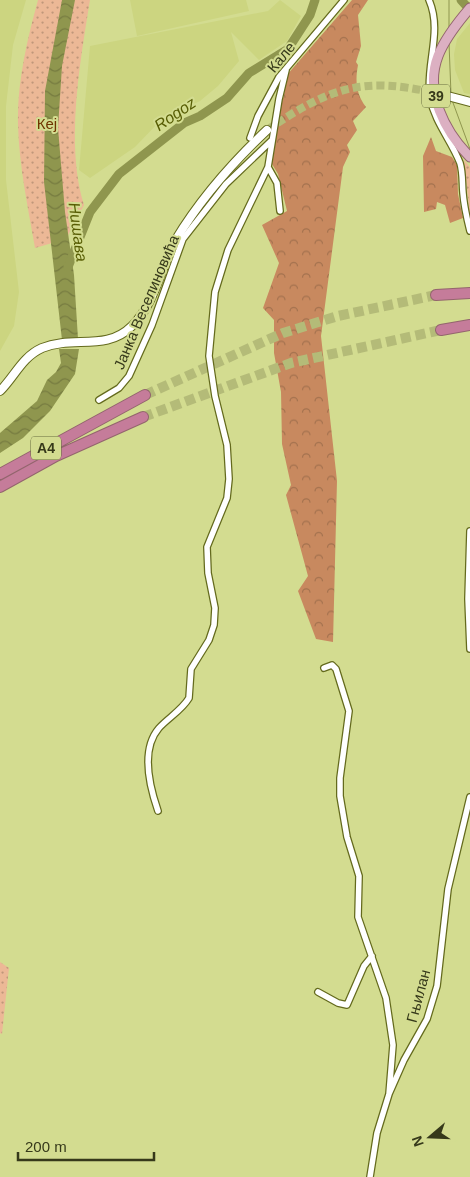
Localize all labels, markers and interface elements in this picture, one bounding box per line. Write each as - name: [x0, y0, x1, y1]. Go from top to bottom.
- street label: Кале: [264, 38, 298, 76]
- road number: 39: [422, 84, 450, 108]
- water label: Rogoz: [151, 94, 199, 134]
- park label: Кеј: [37, 115, 57, 132]
- water label: Нишава: [65, 201, 91, 263]
- street label: Јанка Веселиновића: [110, 232, 182, 372]
- road number: A4: [31, 436, 61, 459]
- street label: Гњилан: [403, 968, 433, 1024]
- north arrow: [405, 1112, 455, 1162]
- scale bar: [18, 1130, 154, 1162]
- text: N: [408, 1134, 427, 1149]
- text: 200 m: [25, 1138, 67, 1155]

